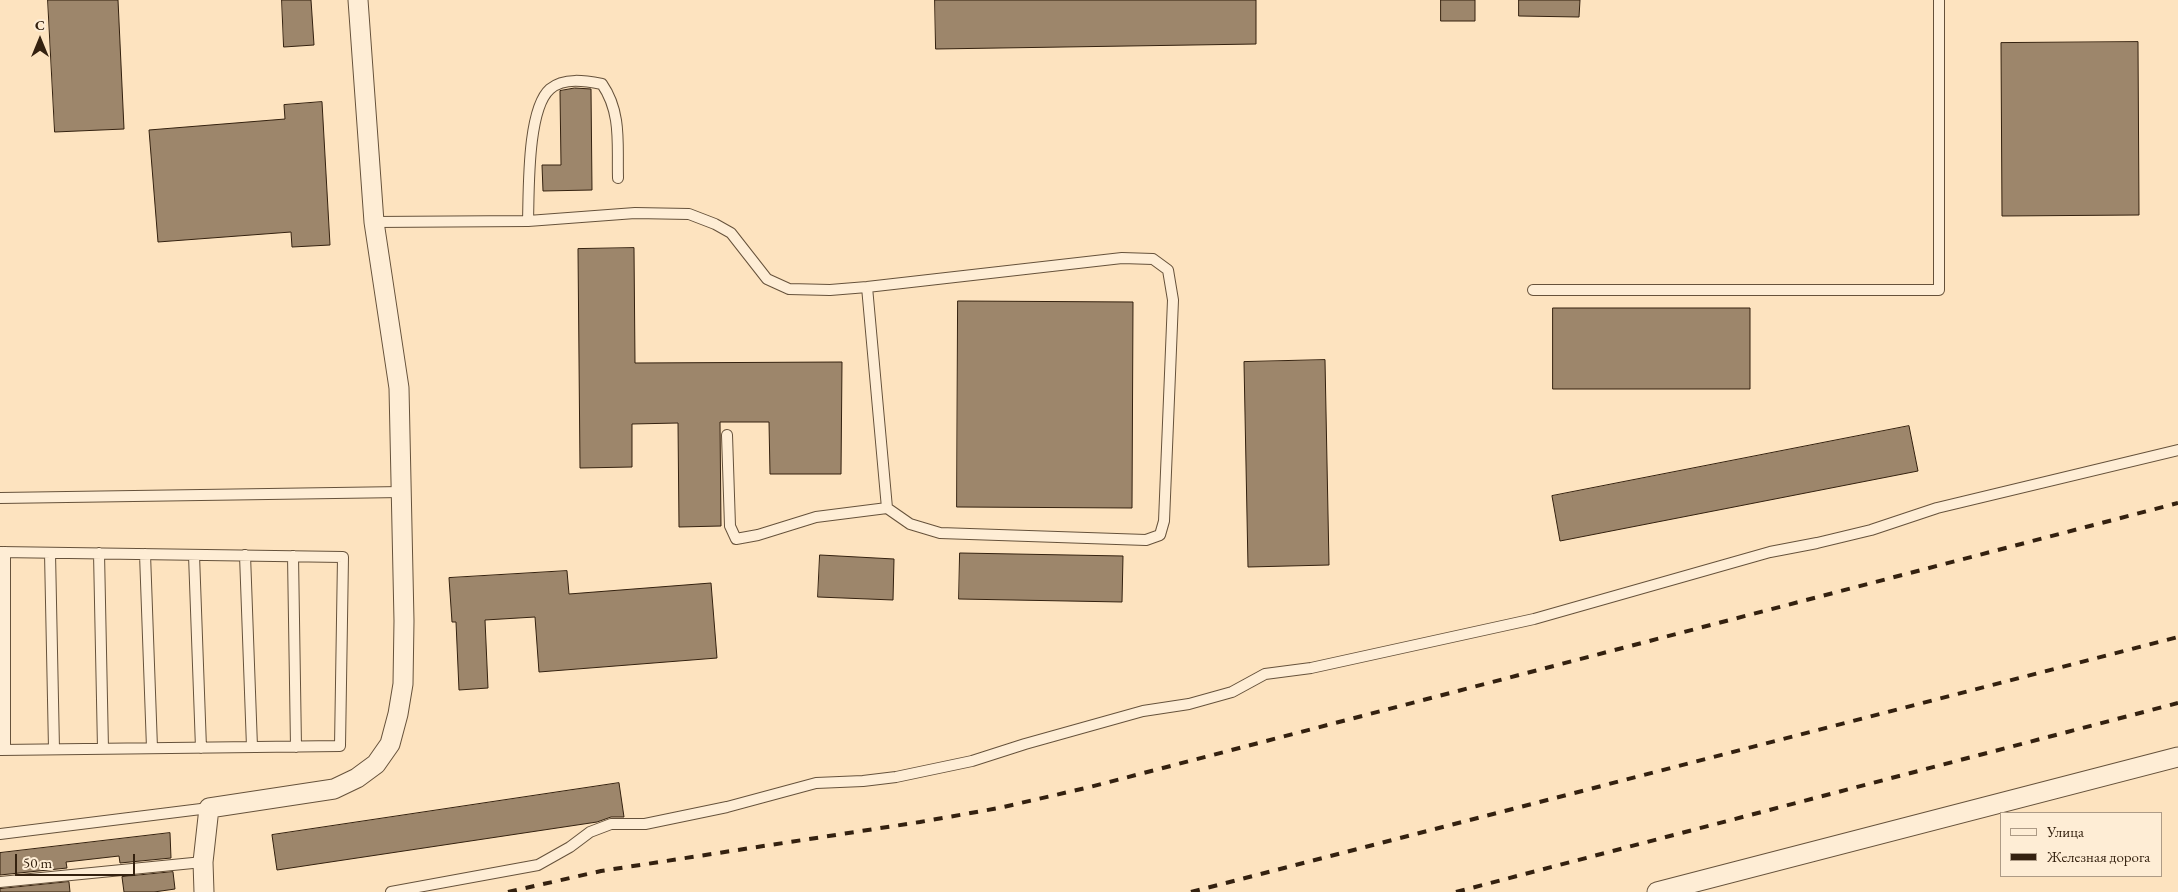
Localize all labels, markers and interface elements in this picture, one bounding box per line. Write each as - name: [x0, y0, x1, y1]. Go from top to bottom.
- north arrow: [15, 15, 65, 65]
- text: С: [35, 16, 45, 34]
- legend: [2000, 812, 2163, 877]
- text: Улица: [2047, 822, 2084, 841]
- scale bar: [18, 844, 138, 876]
- text: Железная дорога: [2047, 847, 2150, 866]
- text: 50 m: [23, 853, 52, 872]

